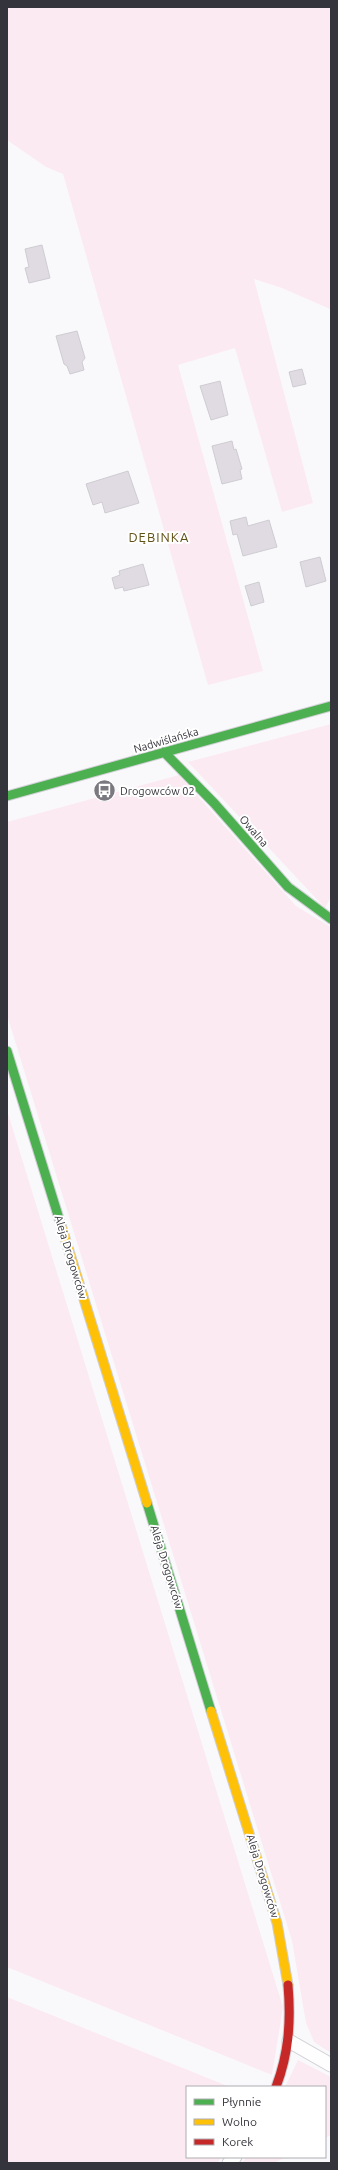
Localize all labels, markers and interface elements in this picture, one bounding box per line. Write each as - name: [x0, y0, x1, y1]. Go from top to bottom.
- district label: DĘBINKA: [128, 530, 190, 544]
- street label: Nadwiślańska: [132, 725, 200, 755]
- bus stop icon: Drogowców 02: [92, 778, 118, 804]
- place label: Drogowców 02: [120, 785, 195, 797]
- street label: Owalna: [237, 813, 271, 849]
- street label: Aleja Drogowców: [53, 1214, 90, 1301]
- street label: Aleja Drogowców: [149, 1524, 186, 1611]
- street label: Aleja Drogowców: [245, 1833, 282, 1920]
- legend: [186, 2086, 326, 2158]
- text: Płynnie: [222, 2095, 261, 2108]
- text: Wolno: [222, 2115, 257, 2128]
- text: Korek: [222, 2135, 253, 2148]

